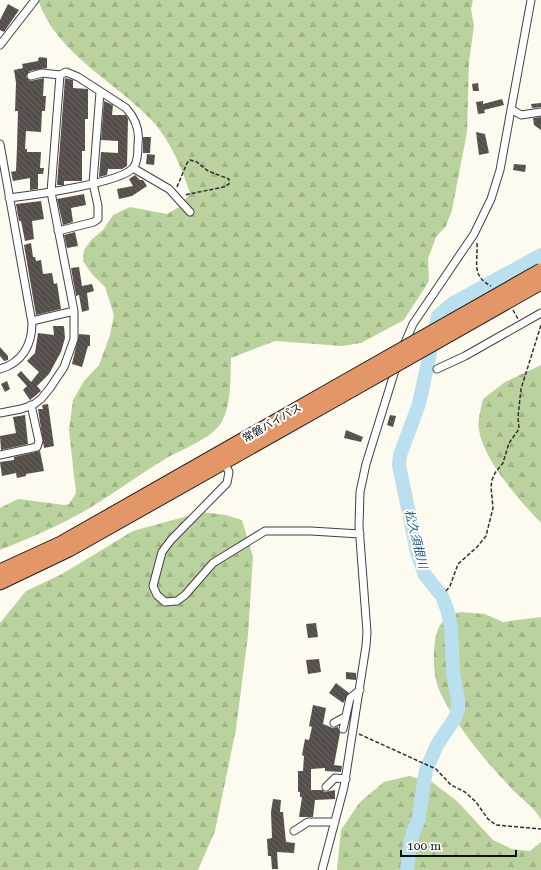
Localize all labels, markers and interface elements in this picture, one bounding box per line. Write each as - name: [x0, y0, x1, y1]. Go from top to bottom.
- street label: 常磐バイパス: [240, 401, 304, 445]
- water label: 松久須根川: [402, 508, 431, 572]
- scale bar: [401, 832, 516, 858]
- text: 100 m: [407, 839, 441, 853]

